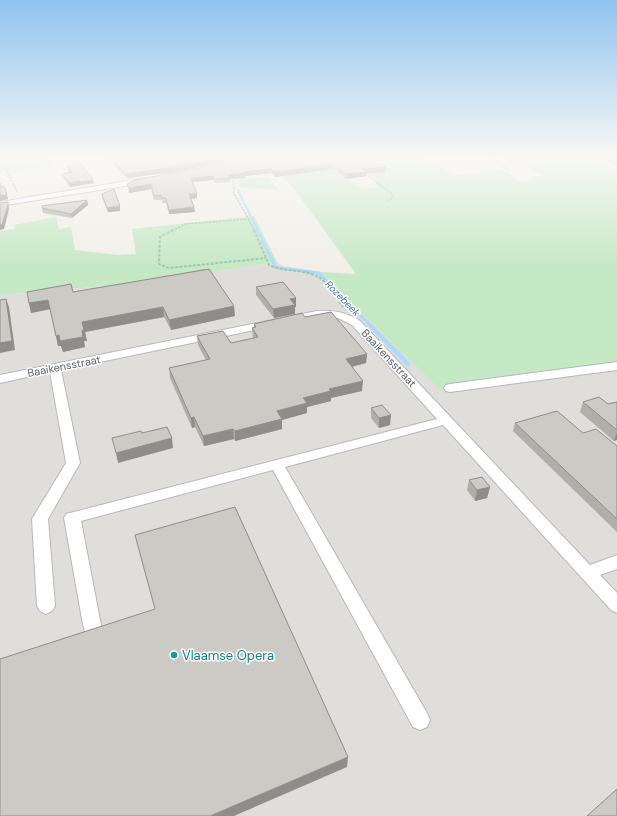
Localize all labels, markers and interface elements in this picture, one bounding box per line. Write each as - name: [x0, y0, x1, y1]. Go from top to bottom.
- water label: Rozebeek: [322, 278, 363, 320]
- street label: Baaikensstraat: [359, 326, 419, 390]
- street label: Baaikensstraat: [26, 352, 102, 380]
- place label: Vlaamse Opera: [182, 647, 274, 664]
- marker: Vlaamse Opera: [169, 650, 179, 660]

